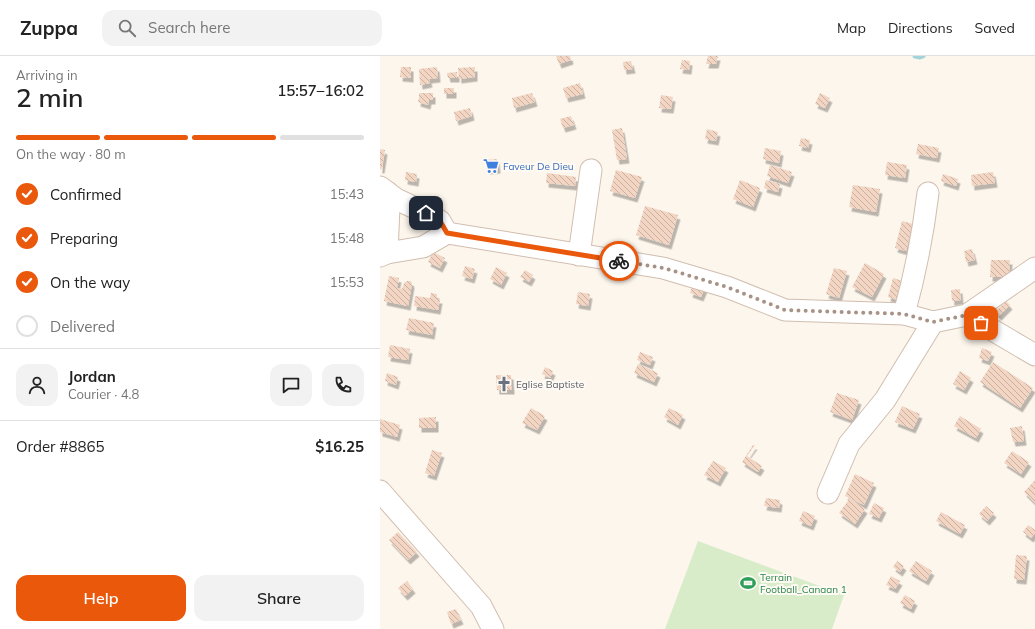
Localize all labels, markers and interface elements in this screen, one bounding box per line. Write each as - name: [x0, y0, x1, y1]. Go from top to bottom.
- search box: [102, 10, 382, 46]
- text: Zuppa: [20, 16, 78, 40]
- icon: search: [116, 17, 138, 39]
- text: Search here: [148, 18, 230, 37]
- text: Map: [837, 19, 866, 37]
- text: Directions: [888, 19, 953, 37]
- text: Saved: [975, 19, 1015, 37]
- text: Arriving in: [16, 67, 78, 83]
- text: 2 min: [16, 81, 84, 114]
- text: 15:57–16:02: [277, 81, 364, 100]
- text: On the way · 80 m: [16, 146, 126, 162]
- supermarket icon: Faveur De Dieu: [482, 157, 500, 175]
- place label: Faveur De Dieu: [503, 160, 574, 173]
- icon: check: [16, 183, 38, 205]
- text: Confirmed: [50, 185, 121, 204]
- text: 15:43: [330, 186, 364, 202]
- pin: [409, 196, 443, 230]
- icon: home: [415, 202, 437, 224]
- icon: check: [16, 227, 38, 249]
- text: Preparing: [50, 229, 118, 248]
- text: 15:48: [330, 230, 364, 246]
- courier: [599, 241, 639, 281]
- icon: bike: [608, 250, 630, 272]
- icon: check: [16, 271, 38, 293]
- text: On the way: [50, 273, 130, 292]
- text: 15:53: [330, 274, 364, 290]
- pin: [964, 306, 998, 340]
- icon: bag: [970, 312, 992, 334]
- text: Delivered: [50, 317, 115, 336]
- button: person: [16, 364, 58, 406]
- button: chat: [270, 364, 312, 406]
- button: phone: [322, 364, 364, 406]
- text: Jordan: [68, 367, 116, 386]
- church icon: Eglise Baptiste: [495, 375, 513, 393]
- place label: Eglise Baptiste: [516, 378, 584, 391]
- text: Courier · 4.8: [68, 386, 139, 402]
- text: Order #8865: [16, 437, 104, 456]
- text: $16.25: [315, 437, 364, 456]
- place label: Terrain Football_Canaan 1: [760, 571, 847, 596]
- sports icon: Terrain Football_Canaan 1: [739, 574, 757, 592]
- button: Help: [16, 575, 186, 621]
- button: Share: [194, 575, 364, 621]

